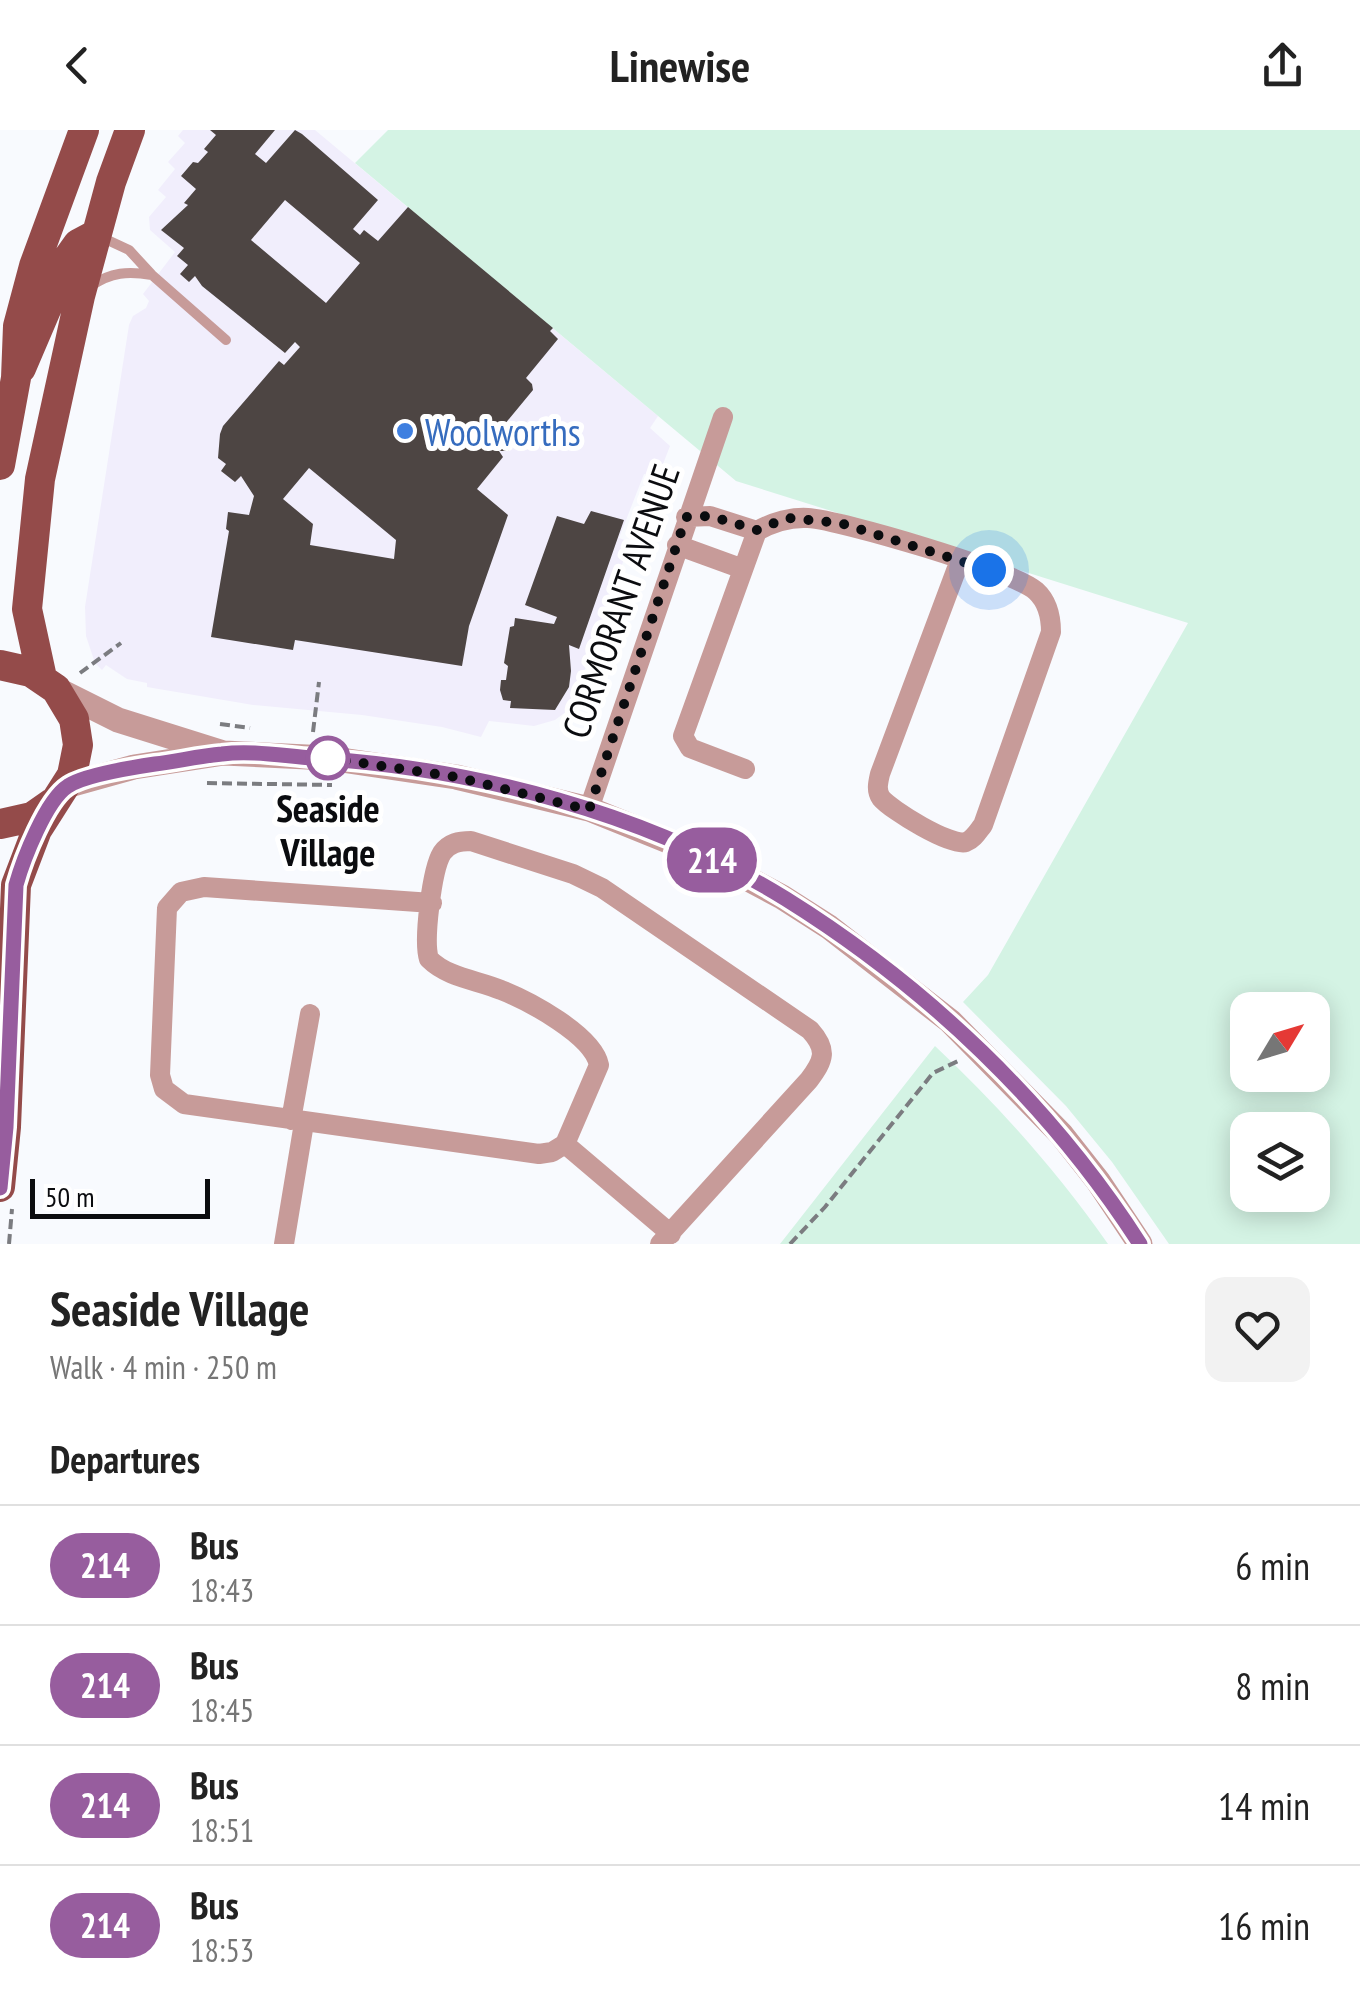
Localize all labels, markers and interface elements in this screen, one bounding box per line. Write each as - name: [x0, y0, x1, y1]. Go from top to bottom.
- text: Linewise: [610, 36, 750, 94]
- icon: back: [50, 38, 105, 93]
- icon: share: [1255, 38, 1310, 93]
- place label: Woolworths: [425, 407, 581, 456]
- marker: Woolworths: [394, 420, 416, 442]
- street label: CORMORANT AVENUE: [550, 458, 690, 744]
- your location: [964, 545, 1014, 595]
- marker: Seaside Village: [307, 737, 349, 779]
- place label: Seaside Village: [276, 783, 380, 876]
- line badge: 214: [654, 828, 770, 892]
- text: 214: [687, 837, 737, 883]
- north arrow: [1230, 992, 1330, 1092]
- map controls: [1230, 992, 1330, 1212]
- button: layers: [1230, 1112, 1330, 1212]
- scale bar: [30, 1174, 210, 1218]
- text: 50 m: [45, 1178, 94, 1215]
- text: Seaside Village: [50, 1277, 310, 1339]
- button: heart: [1205, 1277, 1310, 1382]
- text: Walk · 4 min · 250 m: [50, 1346, 277, 1388]
- text: Departures: [50, 1434, 200, 1483]
- text: Bus: [190, 1520, 239, 1569]
- text: 6 min: [1235, 1541, 1310, 1590]
- text: 214: [80, 1542, 130, 1588]
- text: 18:43: [190, 1569, 254, 1611]
- text: Bus: [190, 1640, 239, 1689]
- text: 8 min: [1235, 1661, 1310, 1710]
- text: 214: [80, 1662, 130, 1708]
- text: 18:45: [190, 1689, 254, 1731]
- text: Bus: [190, 1760, 239, 1809]
- text: 14 min: [1218, 1781, 1310, 1830]
- text: 214: [80, 1782, 130, 1828]
- text: 18:51: [190, 1809, 254, 1851]
- text: Bus: [190, 1880, 239, 1929]
- text: 16 min: [1218, 1901, 1310, 1950]
- text: 214: [80, 1902, 130, 1948]
- text: 18:53: [190, 1929, 254, 1971]

